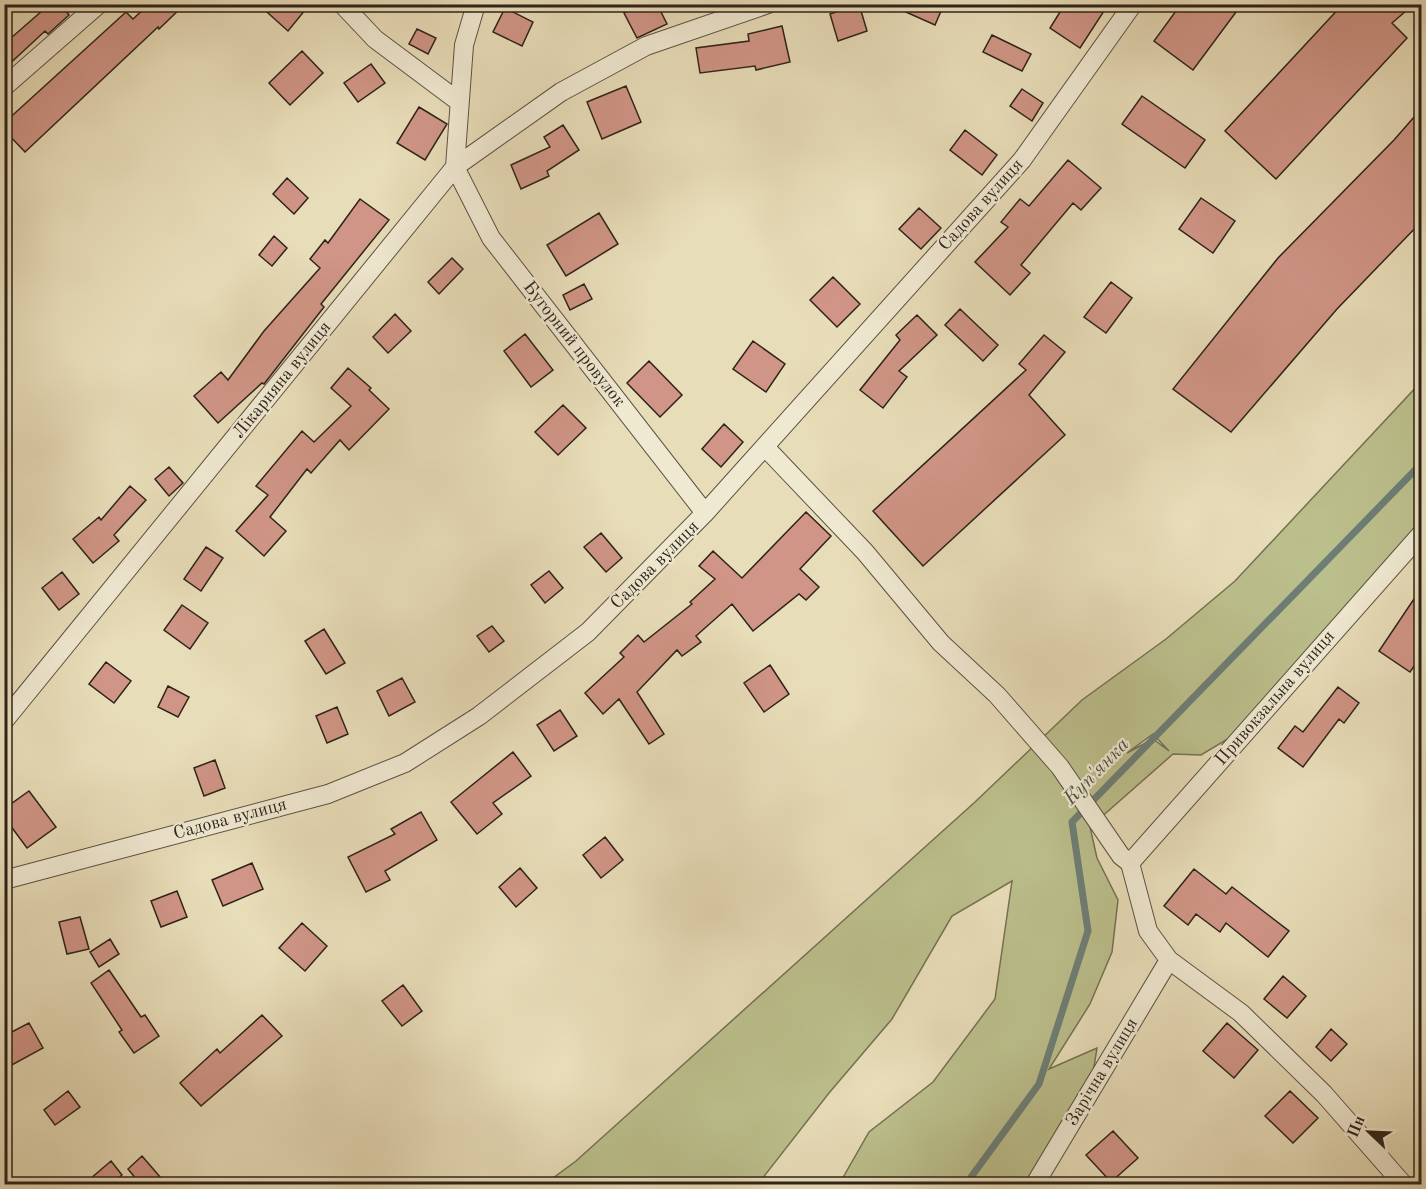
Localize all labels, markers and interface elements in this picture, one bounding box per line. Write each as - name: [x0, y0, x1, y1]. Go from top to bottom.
- street label: Садова вулиця: [935, 156, 1027, 254]
- street label: Бугорний провулок: [519, 278, 629, 410]
- street label: Лікарняна вулиця: [230, 318, 334, 442]
- street label: Садова вулиця: [607, 517, 703, 613]
- street label: Привокзальна вулиця: [1212, 627, 1338, 769]
- water label: Куп'янка: [1060, 734, 1134, 810]
- street label: Садова вулиця: [171, 795, 289, 843]
- street label: Зарічна вулиця: [1063, 1015, 1141, 1129]
- north arrow: [1339, 1102, 1399, 1162]
- text: Пн: [1345, 1114, 1369, 1140]

